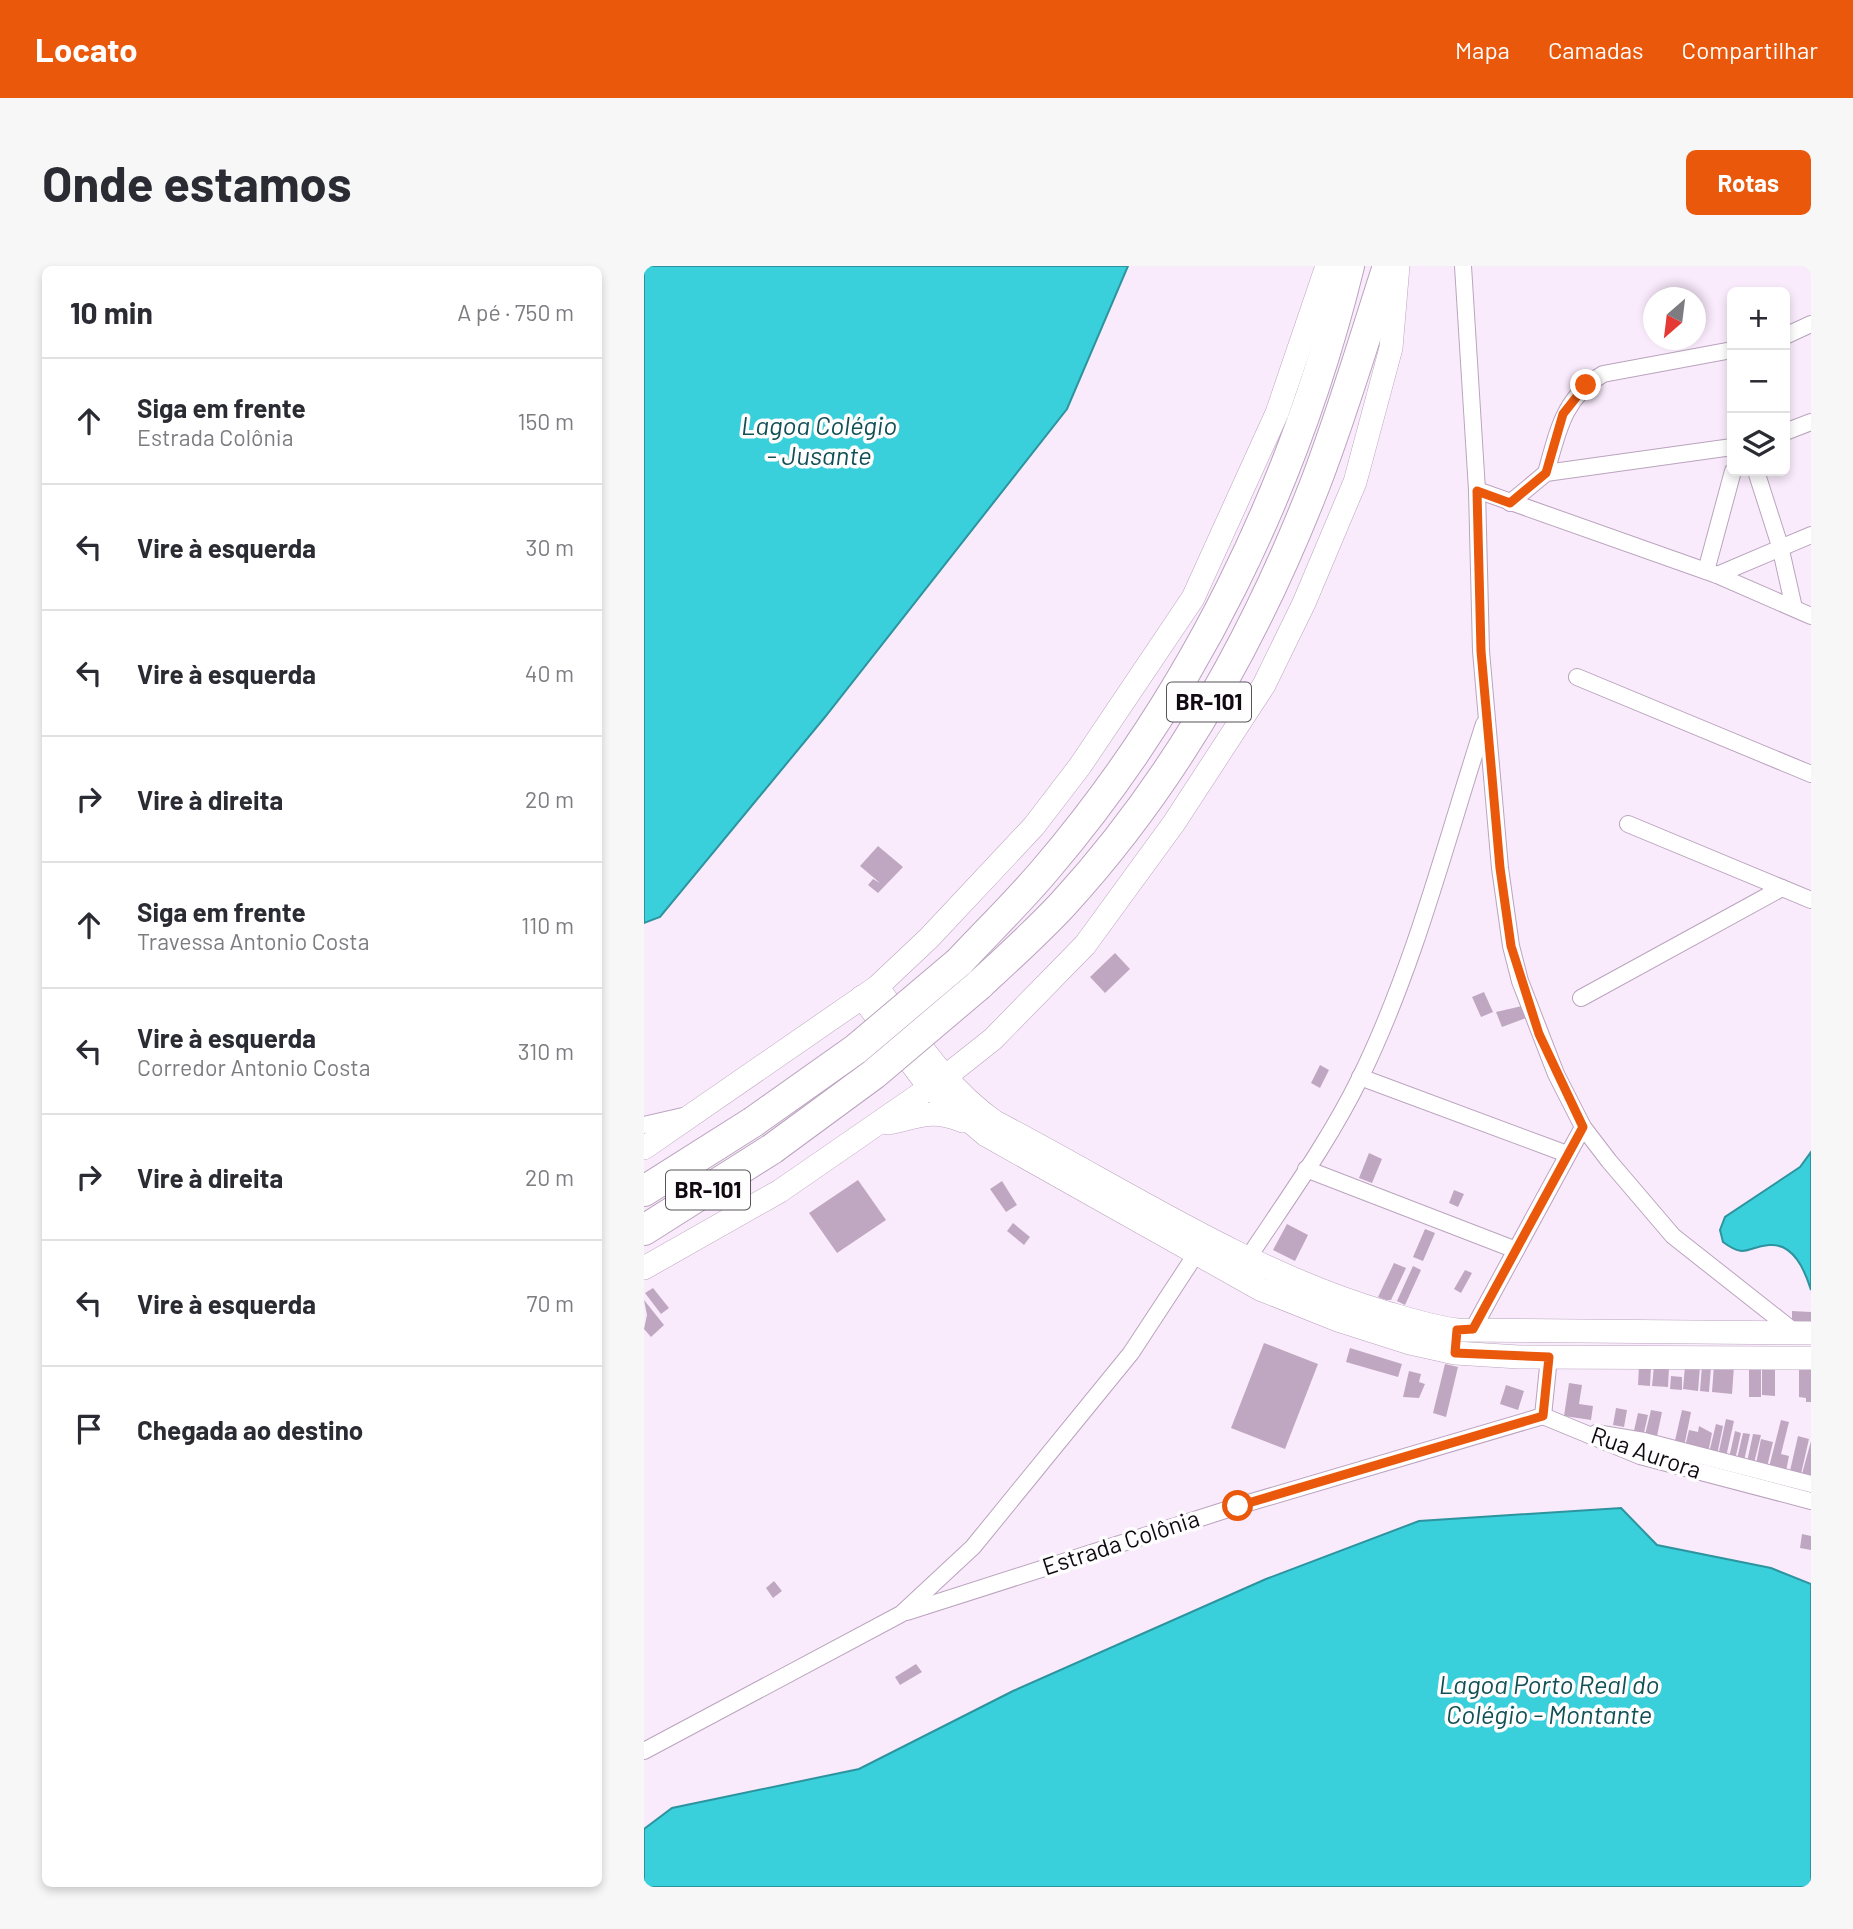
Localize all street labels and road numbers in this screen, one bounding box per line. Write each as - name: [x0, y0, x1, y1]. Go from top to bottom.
- road number: BR-101: [1167, 682, 1251, 722]
- road number: BR-101: [666, 1170, 750, 1210]
- street label: Rua Aurora: [1588, 1419, 1705, 1484]
- street label: Estrada Colônia: [1038, 1503, 1203, 1581]

